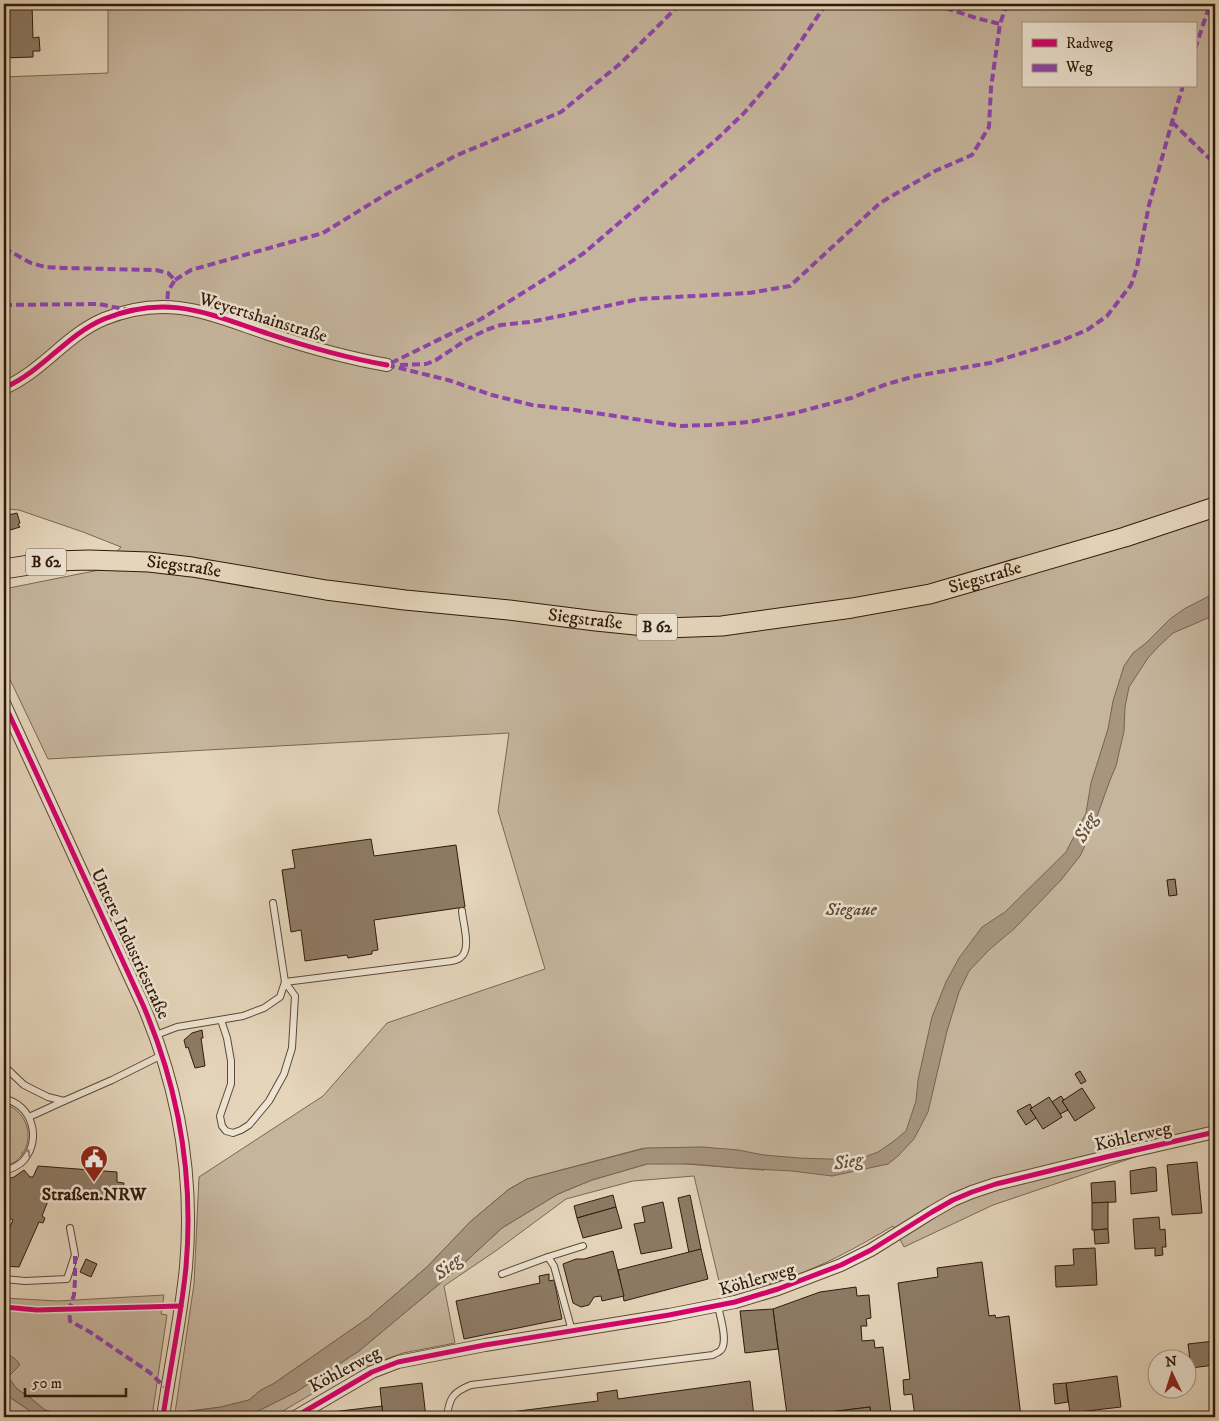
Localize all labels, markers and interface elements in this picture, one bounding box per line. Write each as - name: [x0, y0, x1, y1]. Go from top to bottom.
- legend: [1022, 22, 1196, 88]
- text: Radweg: [1066, 34, 1114, 53]
- text: Weg: [1065, 58, 1093, 77]
- street label: Weyertshainstraße: [195, 288, 330, 348]
- road number: B 62: [26, 548, 66, 576]
- street label: Siegstraße: [146, 551, 223, 583]
- street label: Siegstraße: [946, 557, 1024, 599]
- street label: Siegstraße: [547, 604, 624, 635]
- road number: B 62: [637, 614, 677, 640]
- water label: Sieg: [1069, 808, 1104, 847]
- street label: Untere Industriestraße: [85, 865, 175, 1023]
- park label: Siegaue: [824, 899, 877, 921]
- street label: Köhlerweg: [1093, 1117, 1174, 1156]
- public building icon: Straßen.NRW: [79, 1144, 109, 1183]
- water label: Sieg: [830, 1148, 866, 1176]
- one-way arrow: [21, 1150, 31, 1159]
- place label: Straßen.NRW: [42, 1184, 147, 1206]
- water label: Sieg: [428, 1248, 468, 1286]
- street label: Köhlerweg: [717, 1259, 798, 1301]
- street label: Köhlerweg: [305, 1342, 385, 1398]
- north arrow: [1146, 1348, 1196, 1398]
- text: N: [1165, 1353, 1178, 1371]
- scale bar: [25, 1366, 126, 1398]
- text: 50 m: [32, 1374, 62, 1393]

